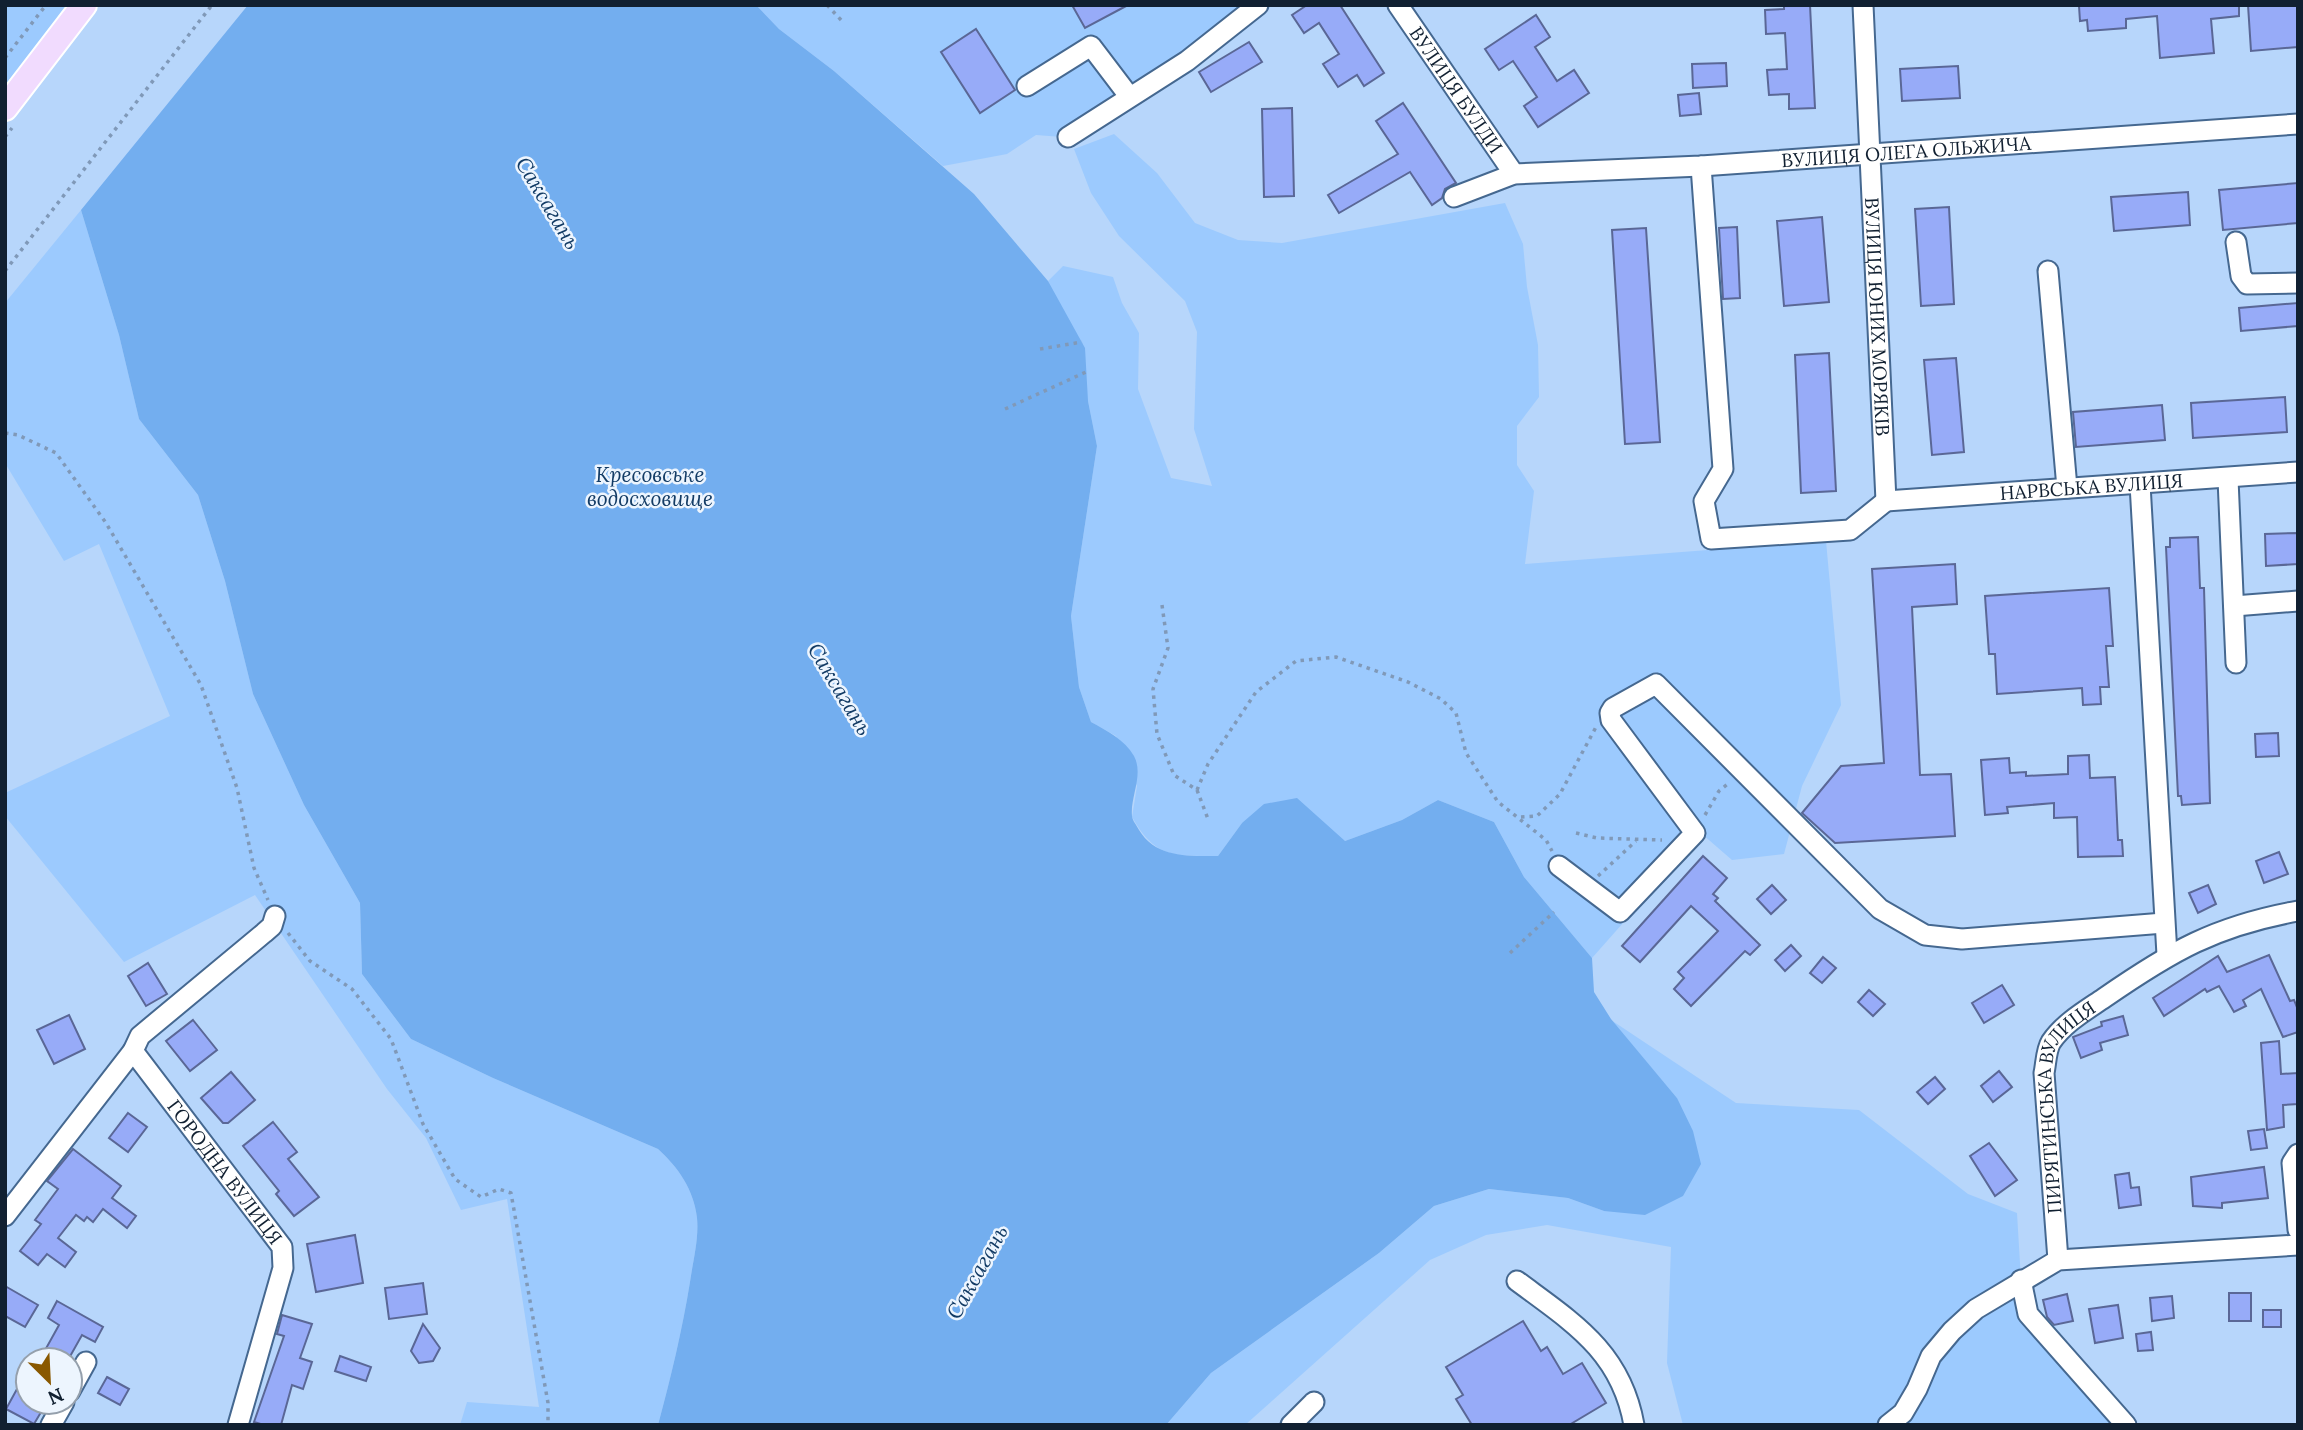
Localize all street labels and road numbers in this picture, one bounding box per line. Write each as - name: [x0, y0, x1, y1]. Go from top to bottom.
- street label: ВУЛИЦЯ БУЛДИ: [1404, 22, 1508, 158]
- street label: ВУЛИЦЯ ОЛЕГА ОЛЬЖИЧА: [1781, 131, 2033, 172]
- street label: ВУЛИЦЯ ЮНИХ МОРЯКІВ: [1860, 197, 1895, 437]
- street label: НАРВСЬКА ВУЛИЦЯ: [1999, 468, 2184, 505]
- street label: ПИРЯТИНСЬКА ВУЛИЦЯ: [2032, 995, 2100, 1215]
- street label: ГОРОДНА ВУЛИЦЯ: [162, 1095, 288, 1249]

